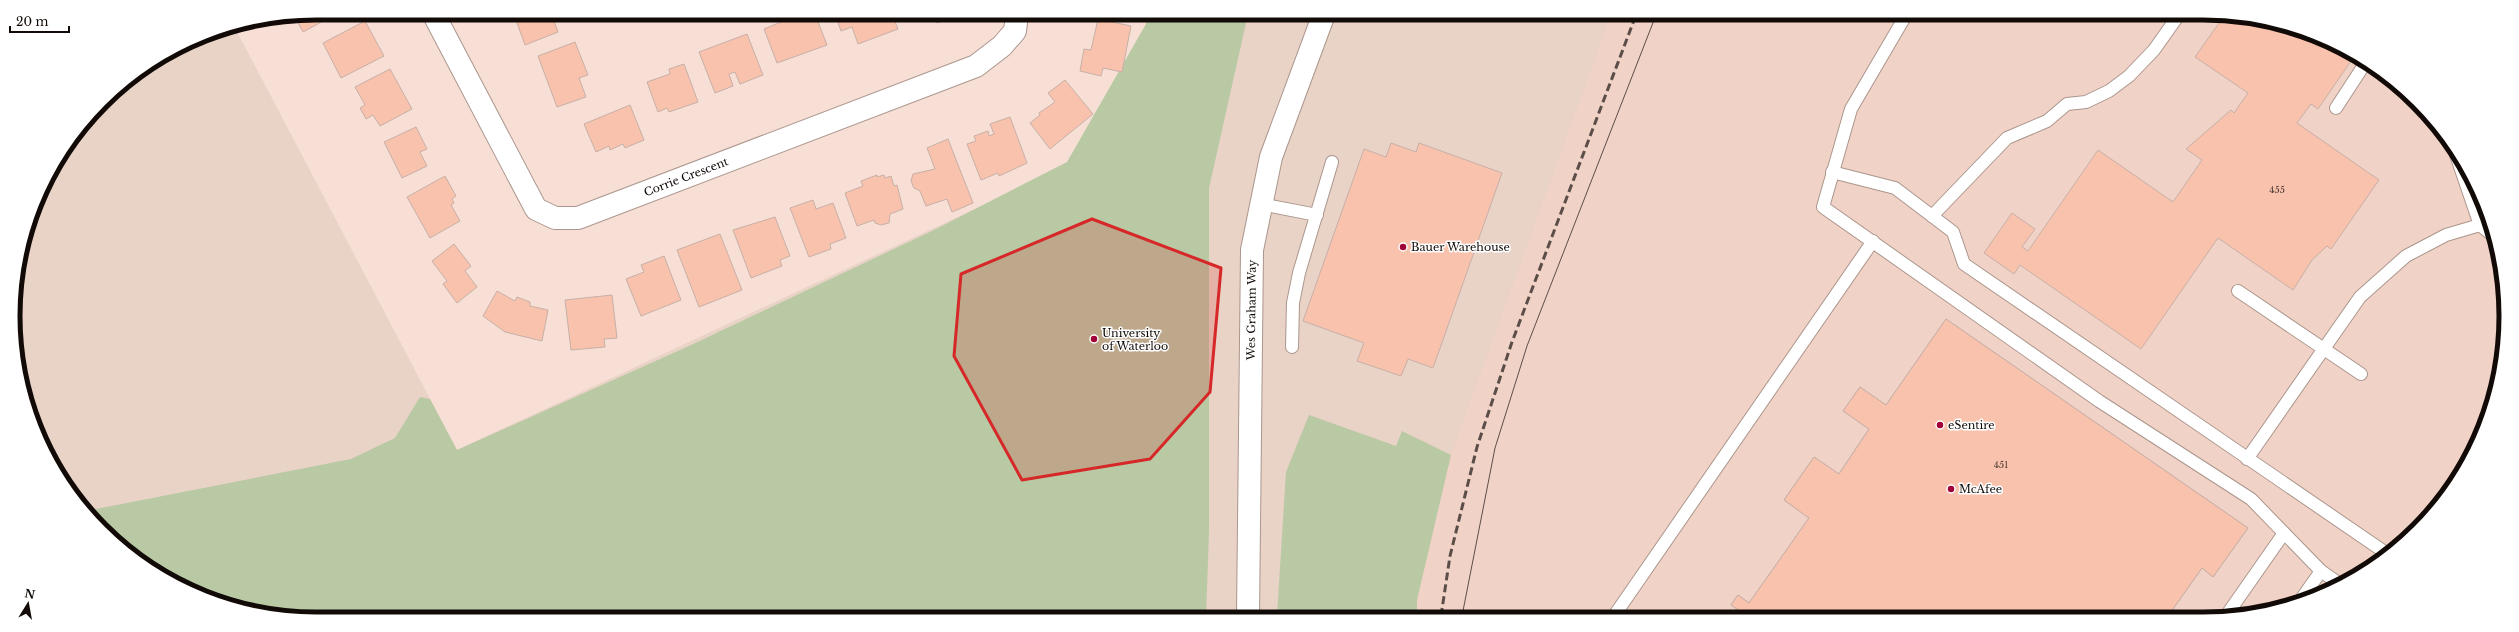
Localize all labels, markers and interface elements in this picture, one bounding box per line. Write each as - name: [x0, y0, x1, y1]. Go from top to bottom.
- scale bar: [10, 8, 69, 34]
- text: 20 m: [16, 14, 48, 29]
- street label: Corrie Crescent: [642, 154, 731, 199]
- house number: 455: [2269, 184, 2285, 195]
- place label: Bauer Warehouse: [1411, 240, 1510, 254]
- marker: Bauer Warehouse: [1398, 242, 1408, 252]
- street label: Wes Graham Way: [1244, 260, 1259, 361]
- place label: University of Waterloo: [1102, 326, 1168, 353]
- marker: University of Waterloo: [1089, 334, 1099, 344]
- place label: eSentire: [1948, 418, 1995, 432]
- marker: eSentire: [1935, 420, 1945, 430]
- house number: 451: [1994, 459, 2008, 470]
- place label: McAfee: [1959, 482, 2002, 496]
- marker: McAfee: [1946, 484, 1956, 494]
- north arrow: [8, 584, 48, 624]
- text: N: [23, 586, 37, 602]

